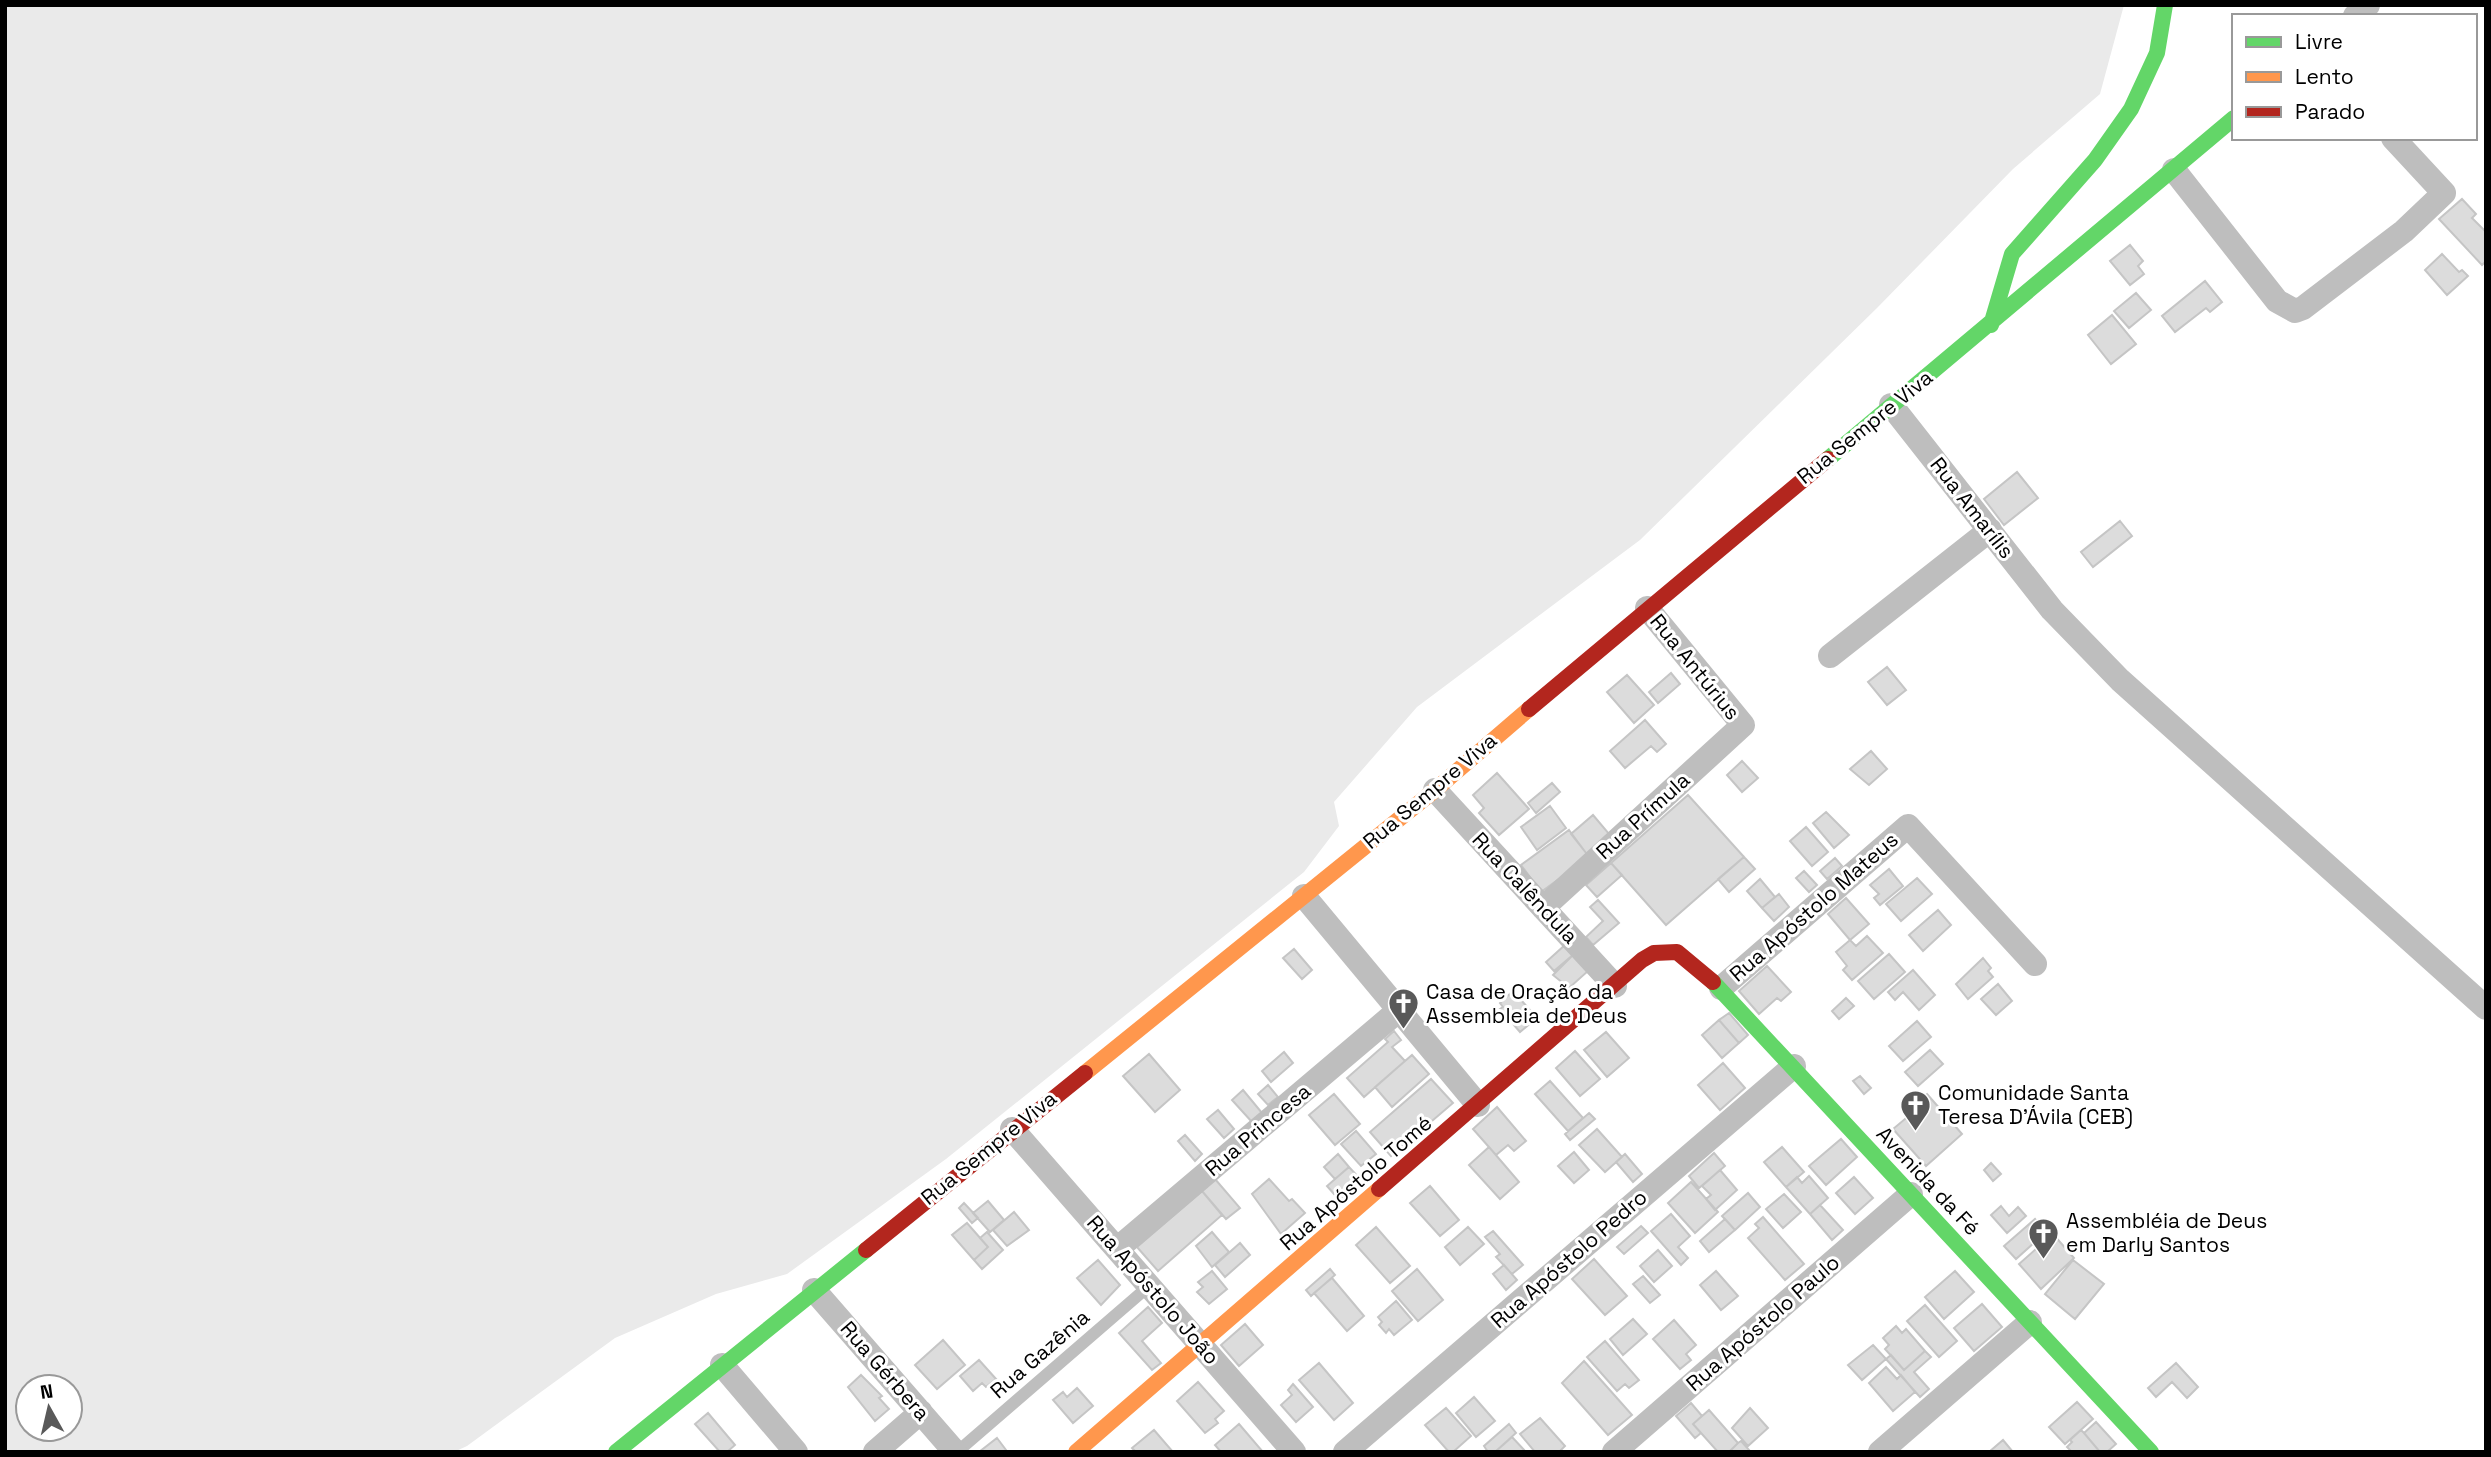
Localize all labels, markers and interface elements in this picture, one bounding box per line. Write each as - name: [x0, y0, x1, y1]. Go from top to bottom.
- legend: [2232, 14, 2477, 140]
- text: Livre: [2295, 28, 2343, 55]
- text: Lento: [2295, 63, 2354, 90]
- text: Parado: [2295, 98, 2365, 125]
- street label: Rua Sempre Viva: [1791, 364, 1938, 490]
- street label: Rua Amarílis: [1924, 452, 2020, 564]
- street label: Rua Antúrius: [1644, 608, 1746, 725]
- street label: Rua Sempre Viva: [1357, 727, 1502, 855]
- street label: Rua Prímula: [1590, 766, 1695, 865]
- street label: Rua Calêndula: [1467, 826, 1584, 949]
- street label: Rua Apóstolo Mateus: [1724, 826, 1904, 987]
- place label: Casa de Oração da Assembleia de Deus: [1426, 978, 1627, 1029]
- church icon: Casa de Oração da Assembleia de Deus: [1386, 987, 1420, 1031]
- street label: Rua Princesa: [1199, 1077, 1316, 1182]
- place label: Comunidade Santa Teresa D'Ávila (CEB): [1938, 1079, 2133, 1130]
- street label: Rua Sempre Viva: [915, 1085, 1062, 1211]
- church icon: Comunidade Santa Teresa D'Ávila (CEB): [1898, 1088, 1932, 1132]
- street label: Rua Apóstolo Tomé: [1274, 1109, 1437, 1256]
- street label: Avenida da Fé: [1871, 1120, 1986, 1241]
- street label: Rua Apóstolo Pedro: [1485, 1183, 1652, 1334]
- place label: Assembléia de Deus em Darly Santos: [2066, 1207, 2267, 1258]
- street label: Rua Apóstolo João: [1081, 1209, 1226, 1370]
- church icon: Assembléia de Deus em Darly Santos: [2026, 1216, 2060, 1260]
- street label: Rua Apóstolo Paulo: [1680, 1249, 1845, 1397]
- street label: Rua Gazênia: [985, 1303, 1095, 1404]
- street label: Rua Gérbera: [835, 1315, 936, 1426]
- north arrow: [14, 1373, 84, 1443]
- text: N: [39, 1378, 55, 1405]

